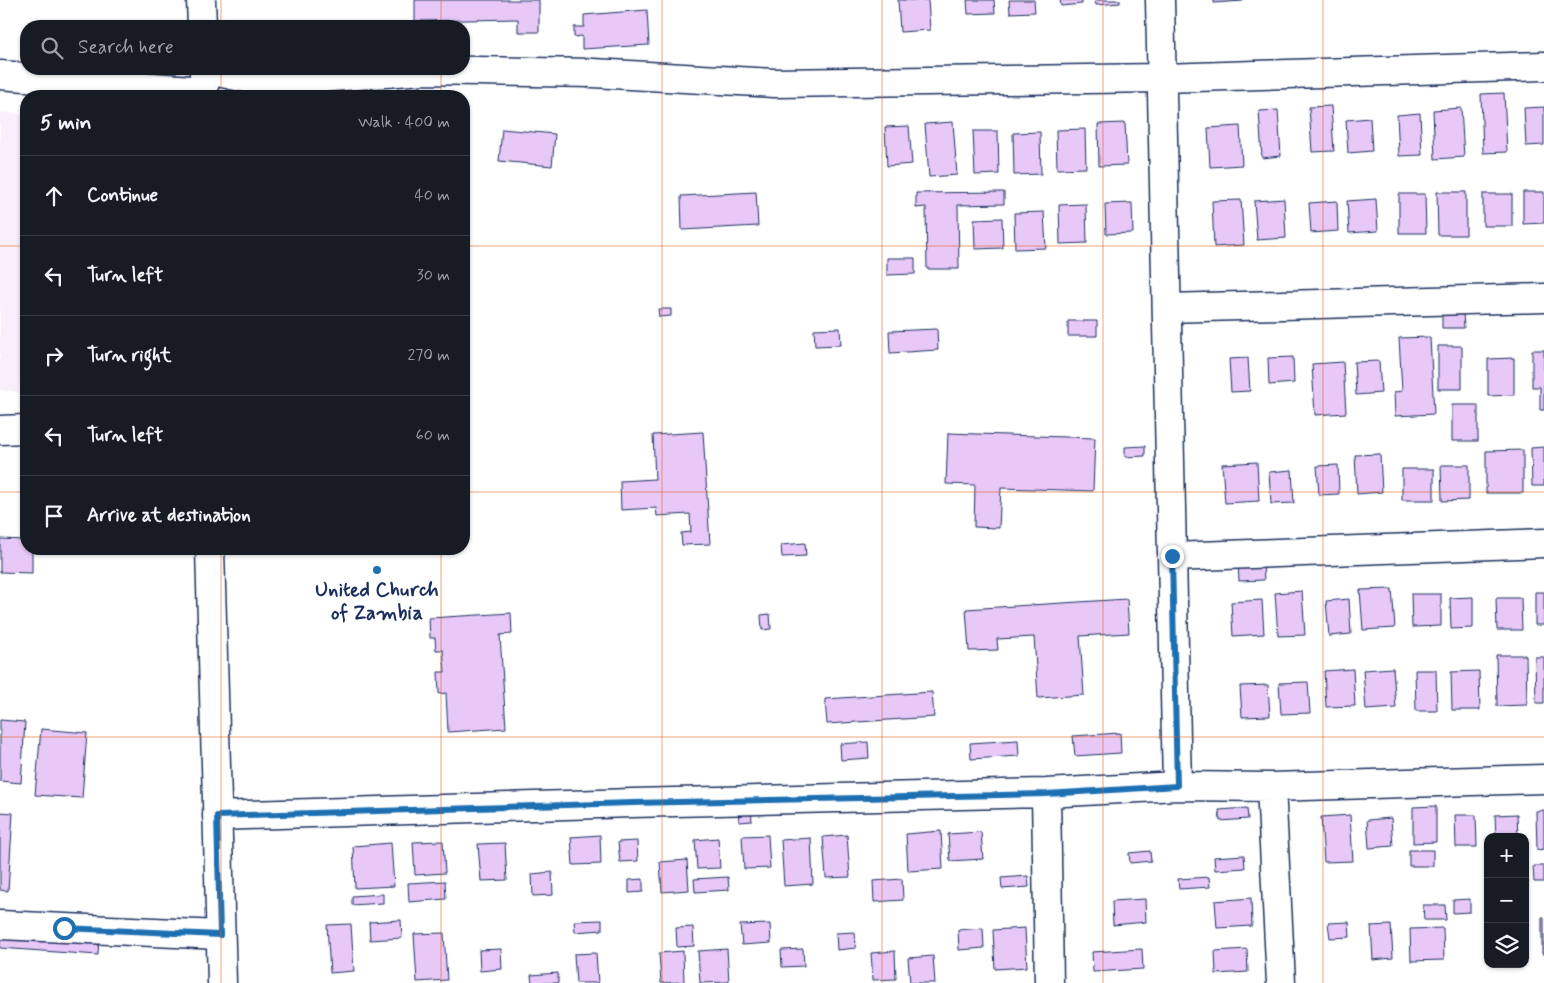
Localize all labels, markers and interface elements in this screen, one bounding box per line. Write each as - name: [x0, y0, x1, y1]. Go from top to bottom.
- search box: [20, 20, 470, 75]
- icon: search: [38, 34, 66, 62]
- text: Search here: [78, 35, 174, 60]
- text: 5 min: [40, 109, 92, 137]
- text: Walk · 400 m: [358, 112, 450, 133]
- icon: ahead: [40, 182, 68, 210]
- text: Continue: [87, 183, 158, 208]
- text: 40 m: [414, 185, 450, 206]
- icon: left: [40, 262, 68, 290]
- text: Turn left: [87, 263, 163, 288]
- text: 30 m: [417, 265, 450, 286]
- icon: right: [40, 342, 68, 370]
- text: Turn right: [87, 343, 171, 368]
- text: 270 m: [407, 345, 450, 366]
- icon: left: [40, 422, 68, 450]
- text: Turn left: [87, 423, 163, 448]
- text: 60 m: [416, 425, 450, 446]
- icon: arrive: [40, 502, 68, 530]
- text: Arrive at destination: [87, 503, 251, 528]
- route end: [1161, 545, 1184, 568]
- marker: United Church of Zambia: [371, 564, 383, 576]
- place label: United Church of Zambia: [315, 577, 439, 627]
- map controls: [1484, 833, 1529, 968]
- button: +: [1484, 833, 1529, 878]
- button: −: [1484, 878, 1529, 923]
- route start: [53, 917, 76, 940]
- button: layers: [1484, 923, 1529, 968]

